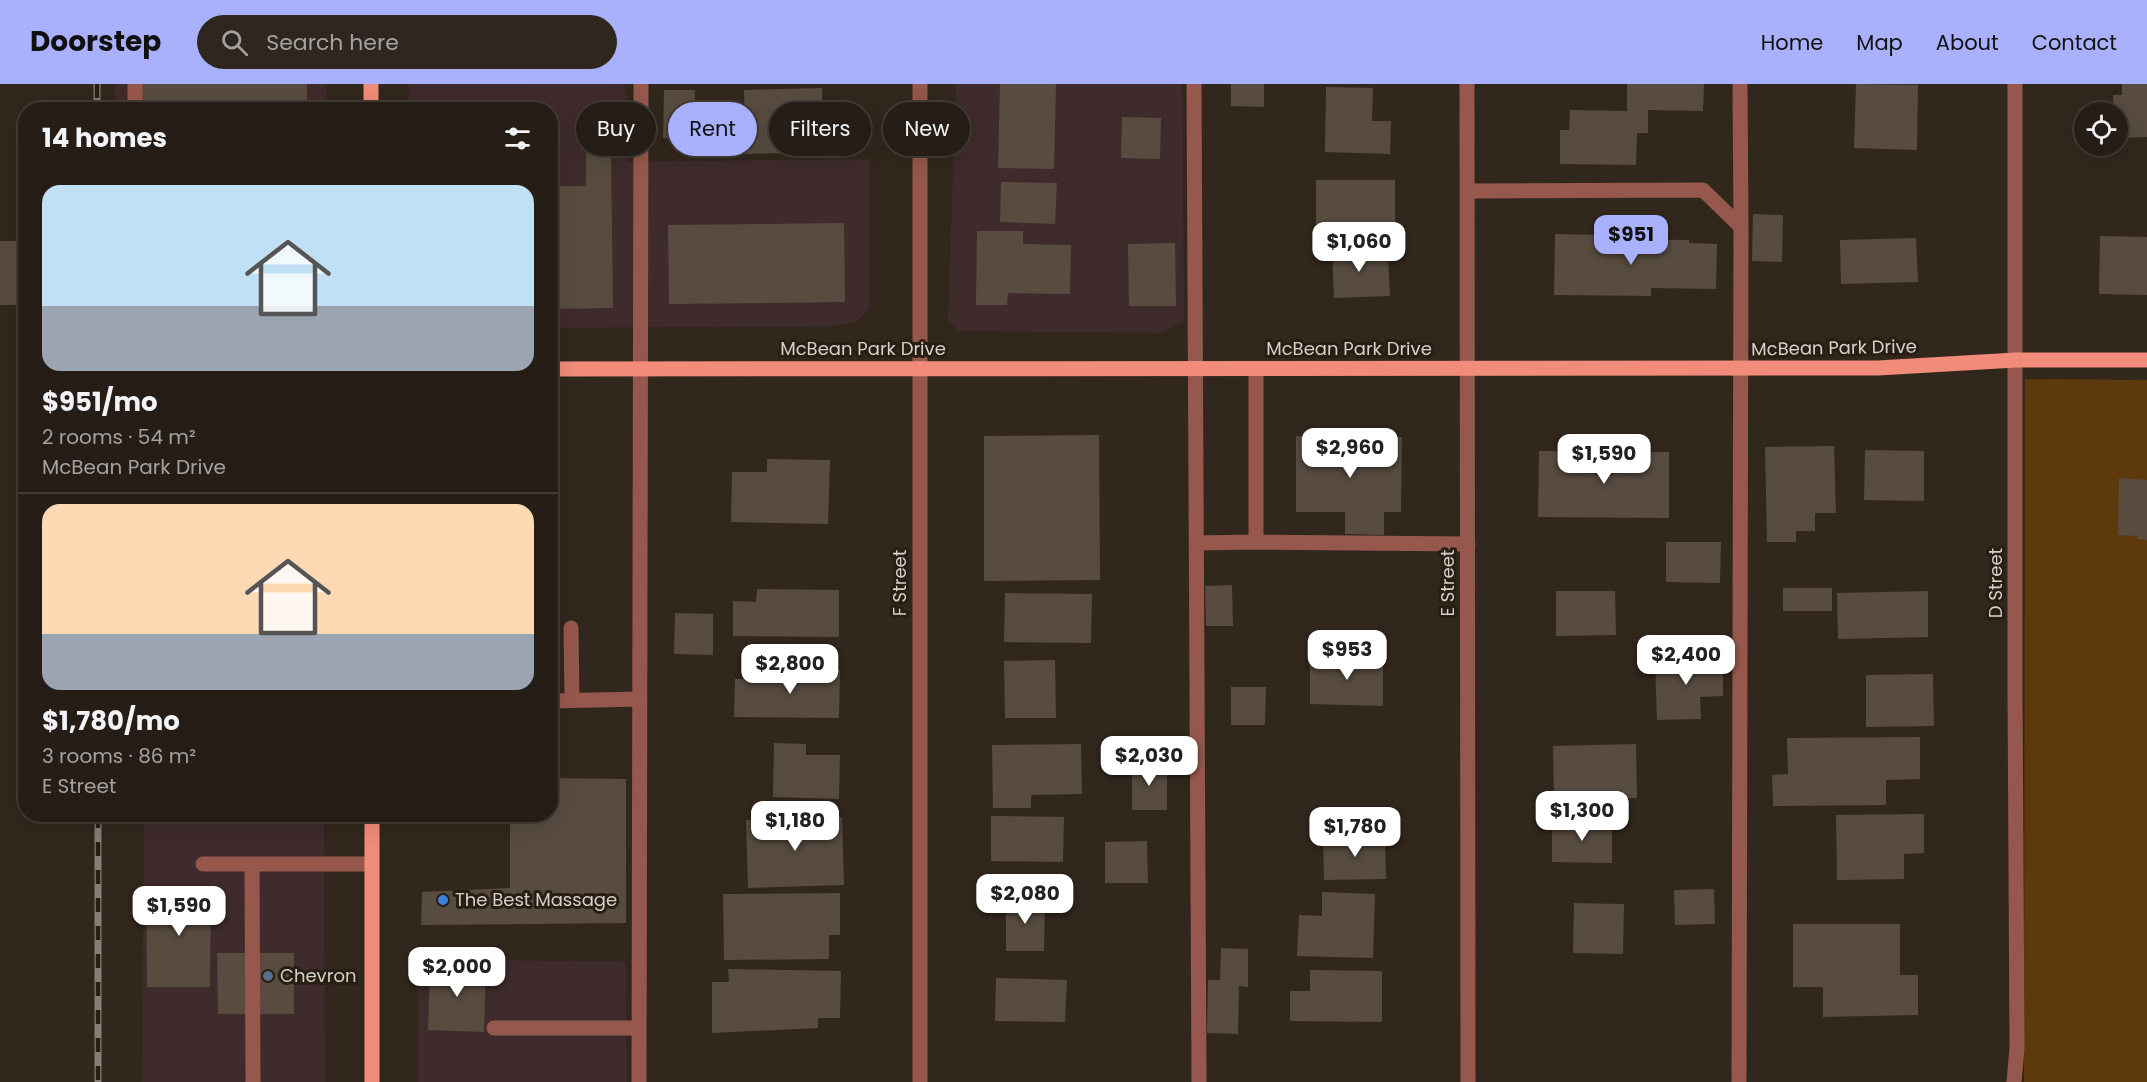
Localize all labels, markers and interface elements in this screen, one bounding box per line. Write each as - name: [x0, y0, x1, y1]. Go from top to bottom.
- search box: [197, 15, 617, 69]
- text: Doorstep: [30, 22, 161, 61]
- icon: search: [218, 26, 251, 59]
- text: Search here: [266, 27, 399, 58]
- text: Home: [1761, 28, 1823, 57]
- text: Map: [1856, 28, 1903, 57]
- text: About: [1936, 28, 1999, 57]
- text: Contact: [2032, 28, 2117, 57]
- chip: Buy: [576, 102, 656, 156]
- chip: Rent: [668, 102, 757, 156]
- chip: Filters: [769, 102, 871, 156]
- chip: New: [883, 102, 970, 156]
- map controls: [2074, 102, 2128, 156]
- button: locate: [2074, 102, 2128, 156]
- text: 14 homes: [42, 120, 167, 156]
- icon: filters: [501, 122, 534, 155]
- pin: $951: [1595, 215, 1667, 266]
- text: $951: [1608, 220, 1654, 248]
- pin: $1,060: [1310, 222, 1408, 273]
- icon: home: [234, 224, 342, 332]
- text: $1,060: [1326, 227, 1392, 255]
- street label: McBean Park Drive: [1751, 334, 1917, 361]
- street label: McBean Park Drive: [780, 336, 946, 361]
- street label: McBean Park Drive: [1266, 336, 1432, 361]
- text: $951/mo: [42, 384, 158, 420]
- text: 2 rooms · 54 m²: [42, 423, 196, 451]
- pin: $2,960: [1301, 428, 1399, 479]
- text: $2,960: [1316, 433, 1384, 461]
- pin: $1,590: [1555, 434, 1653, 485]
- text: $1,590: [1572, 439, 1636, 467]
- text: McBean Park Drive: [42, 453, 226, 481]
- icon: home: [234, 543, 342, 651]
- street label: D Street: [1983, 548, 2008, 618]
- street label: F Street: [887, 550, 912, 616]
- street label: E Street: [1435, 550, 1460, 616]
- pin: $953: [1311, 630, 1383, 681]
- text: $953: [1322, 635, 1372, 663]
- pin: $2,400: [1637, 635, 1735, 686]
- text: $2,400: [1651, 640, 1721, 668]
- pin: $2,800: [741, 644, 839, 695]
- text: $2,800: [755, 649, 825, 677]
- text: $1,780/mo: [42, 703, 180, 739]
- pin: $2,030: [1100, 736, 1198, 787]
- text: $2,030: [1115, 741, 1183, 769]
- text: 3 rooms · 86 m²: [42, 742, 196, 770]
- text: E Street: [42, 772, 116, 800]
- pin: $1,300: [1533, 791, 1631, 842]
- text: $1,300: [1550, 796, 1614, 824]
- pin: $1,180: [746, 801, 844, 852]
- text: $1,180: [765, 806, 825, 834]
- pin: $1,780: [1306, 807, 1404, 858]
- text: $1,780: [1323, 812, 1387, 840]
- pin: $2,080: [976, 874, 1074, 925]
- text: $2,080: [990, 879, 1060, 907]
- pin: $1,590: [130, 886, 228, 937]
- place label: The Best Massage: [455, 887, 617, 912]
- text: $1,590: [147, 891, 211, 919]
- marker: The Best Massage: [436, 893, 450, 907]
- pin: $2,000: [408, 947, 506, 998]
- text: $2,000: [422, 952, 492, 980]
- place label: Chevron: [280, 963, 356, 988]
- marker: Chevron: [261, 969, 275, 983]

